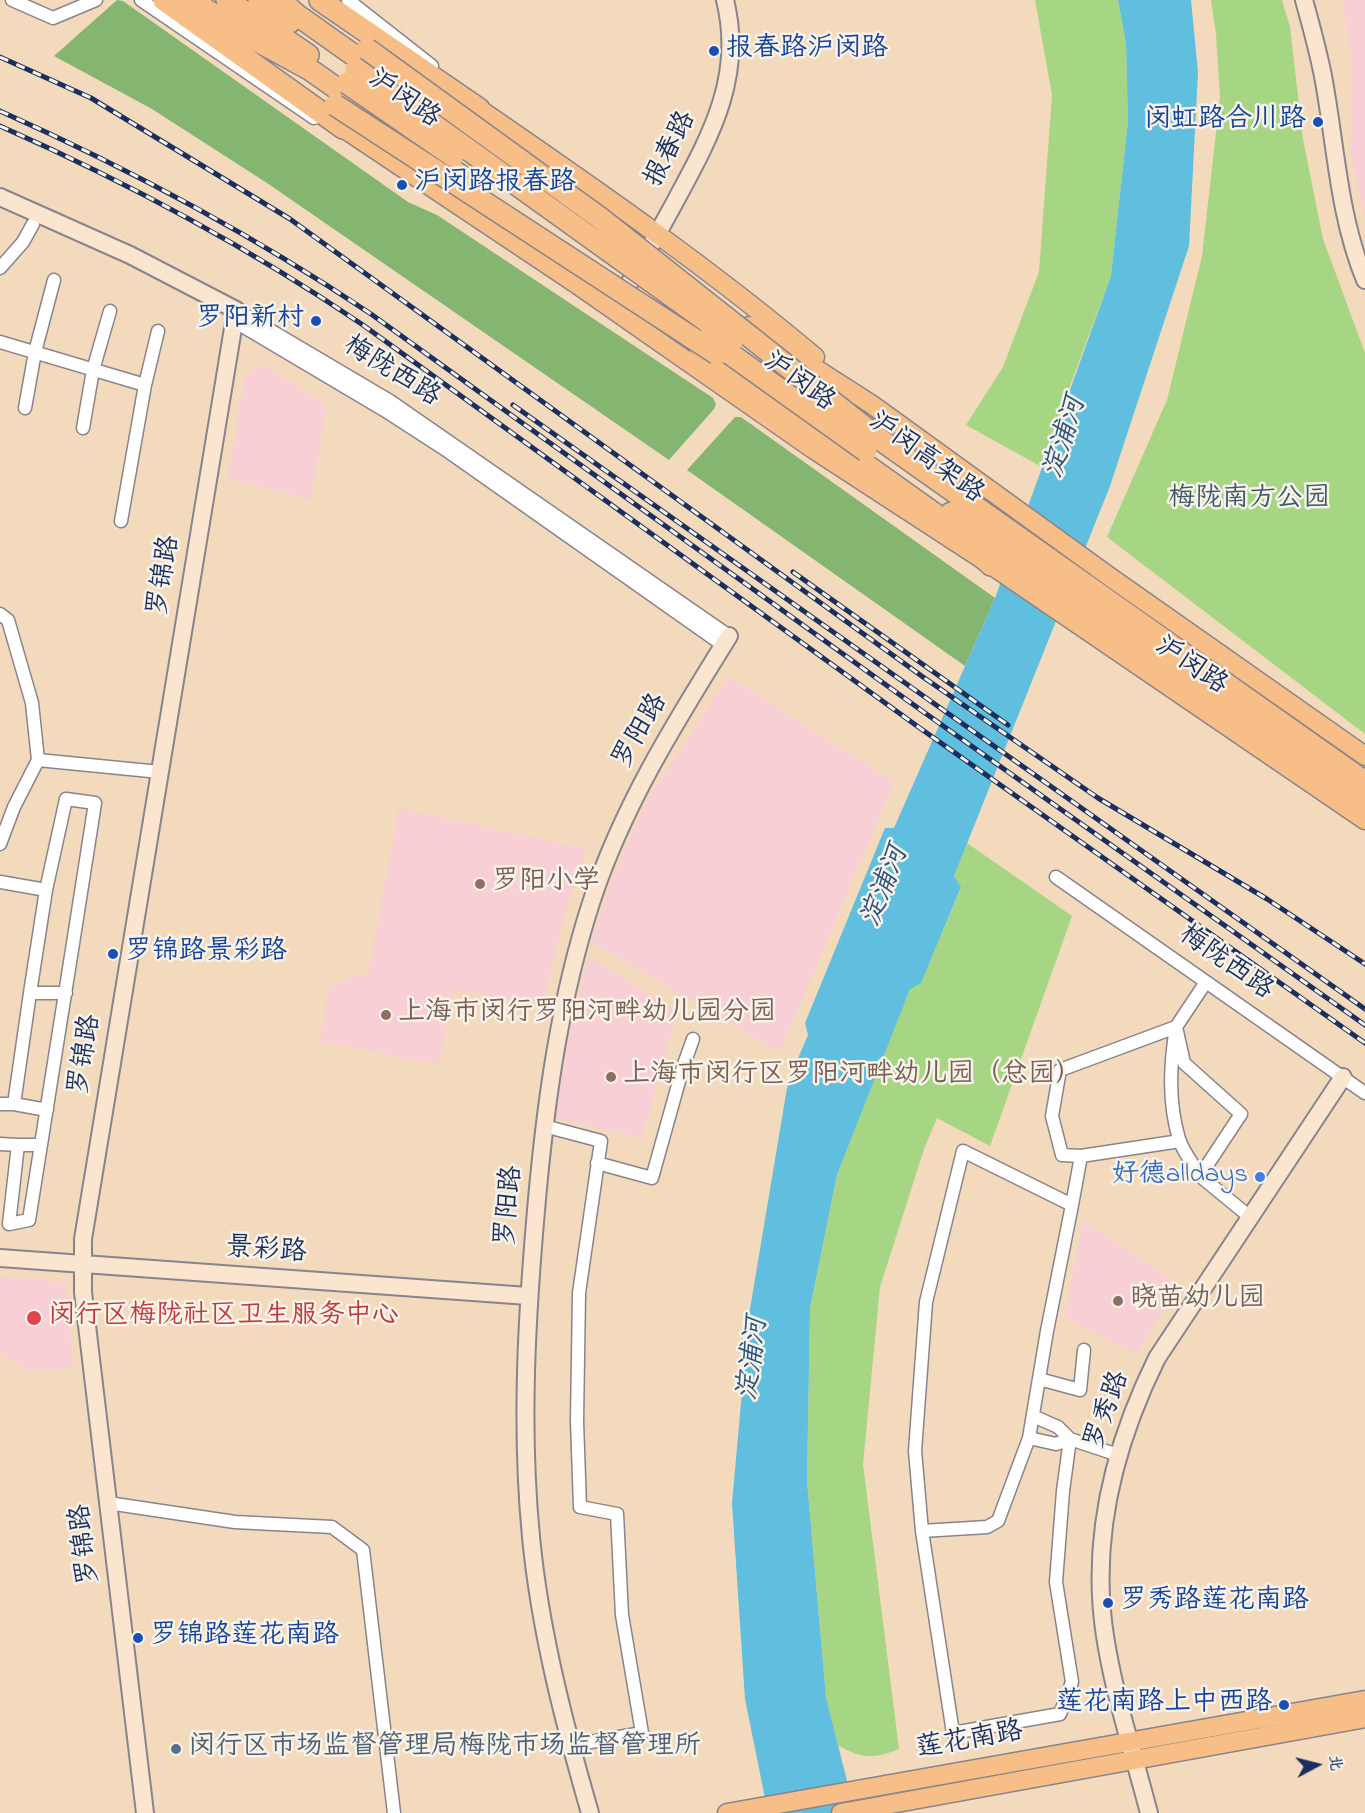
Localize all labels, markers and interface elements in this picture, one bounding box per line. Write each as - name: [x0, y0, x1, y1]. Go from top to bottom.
- place label: 报春路沪闵路: [726, 35, 888, 67]
- marker: 报春路沪闵路: [707, 44, 721, 58]
- street label: 沪闵路: [361, 63, 445, 137]
- place label: 闵虹路合川路: [1144, 106, 1306, 138]
- street label: 报春路: [639, 107, 705, 193]
- marker: 闵虹路合川路: [1311, 115, 1325, 129]
- place label: 沪闵路报春路: [414, 169, 576, 201]
- marker: 沪闵路报春路: [395, 178, 409, 192]
- place label: 罗阳新村: [196, 305, 304, 337]
- marker: 罗阳新村: [309, 314, 323, 328]
- street label: 梅陇西路: [337, 331, 445, 415]
- street label: 沪闵路: [756, 346, 840, 420]
- water label: 淀浦河: [1039, 393, 1095, 483]
- street label: 沪闵高架路: [861, 406, 989, 512]
- park label: 梅陇南方公园: [1168, 485, 1330, 517]
- street label: 罗锦路: [144, 533, 188, 619]
- street label: 沪闵路: [1147, 631, 1233, 703]
- street label: 罗阳路: [608, 689, 676, 775]
- water label: 淀浦河: [856, 842, 918, 932]
- place label: 罗阳小学: [492, 868, 600, 900]
- marker: 罗阳小学: [473, 877, 487, 891]
- street label: 梅陇西路: [1171, 920, 1279, 1008]
- place label: 罗锦路景彩路: [125, 938, 287, 970]
- marker: 罗锦路景彩路: [106, 947, 120, 961]
- place label: 上海市闵行罗阳河畔幼儿园分园: [398, 999, 776, 1031]
- marker: 上海市闵行罗阳河畔幼儿园分园: [379, 1008, 393, 1022]
- street label: 罗锦路: [65, 1012, 109, 1098]
- place label: 上海市闵行区罗阳河畔幼儿园（总园）: [623, 1061, 1082, 1093]
- marker: 上海市闵行区罗阳河畔幼儿园（总园）: [604, 1070, 618, 1084]
- place label: 好德alldays: [1112, 1161, 1248, 1193]
- street label: 罗阳路: [491, 1164, 531, 1248]
- marker: 好德alldays: [1253, 1170, 1267, 1184]
- street label: 景彩路: [224, 1233, 308, 1271]
- place label: 晓苗幼儿园: [1130, 1285, 1265, 1317]
- marker: 晓苗幼儿园: [1111, 1294, 1125, 1308]
- place label: 闵行区梅陇社区卫生服务中心: [48, 1302, 399, 1334]
- marker: 闵行区梅陇社区卫生服务中心: [25, 1309, 43, 1327]
- water label: 淀浦河: [733, 1315, 777, 1403]
- street label: 罗秀路: [1080, 1367, 1138, 1455]
- street label: 罗锦路: [66, 1502, 108, 1586]
- place label: 罗秀路莲花南路: [1120, 1587, 1309, 1619]
- marker: 罗秀路莲花南路: [1101, 1596, 1115, 1610]
- place label: 罗锦路莲花南路: [150, 1622, 339, 1654]
- marker: 罗锦路莲花南路: [131, 1631, 145, 1645]
- place label: 莲花南路上中西路: [1056, 1689, 1272, 1721]
- marker: 莲花南路上中西路: [1277, 1698, 1291, 1712]
- street label: 莲花南路: [914, 1717, 1026, 1767]
- place label: 闵行区市场监督管理局梅陇市场监督管理所: [188, 1733, 701, 1765]
- north arrow: [1287, 1735, 1347, 1795]
- marker: 闵行区市场监督管理局梅陇市场监督管理所: [169, 1742, 183, 1756]
- text: 北: [1322, 1753, 1348, 1772]

